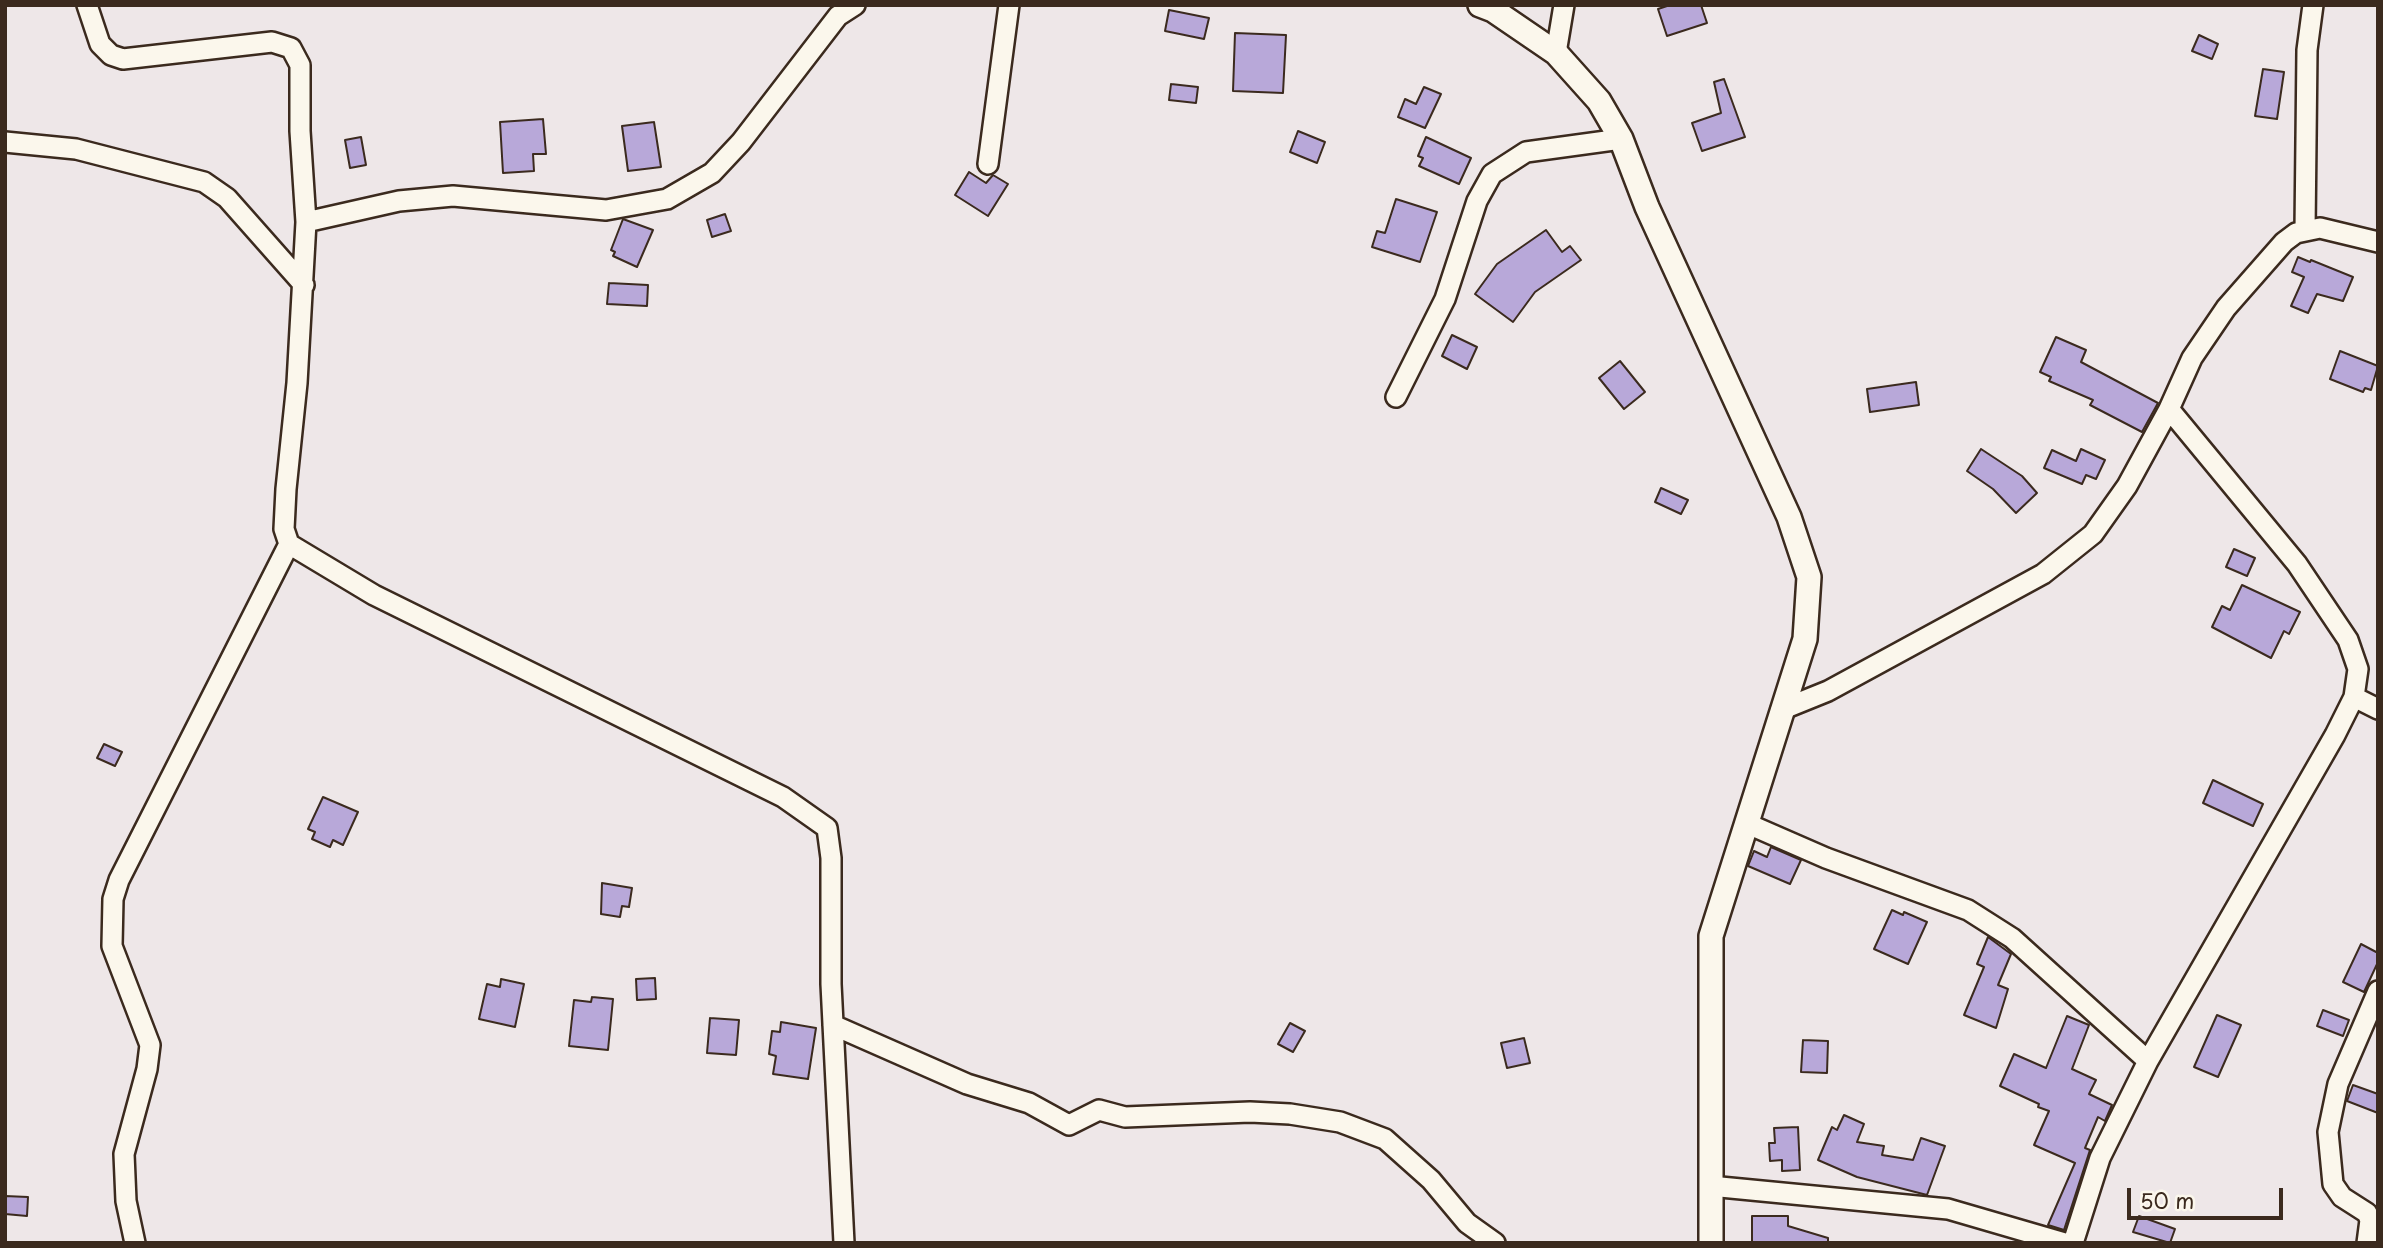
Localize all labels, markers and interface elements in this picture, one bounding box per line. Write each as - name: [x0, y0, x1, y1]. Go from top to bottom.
- scale bar: [2131, 1174, 2287, 1218]
- text: 50 m: [2140, 1184, 2194, 1216]

